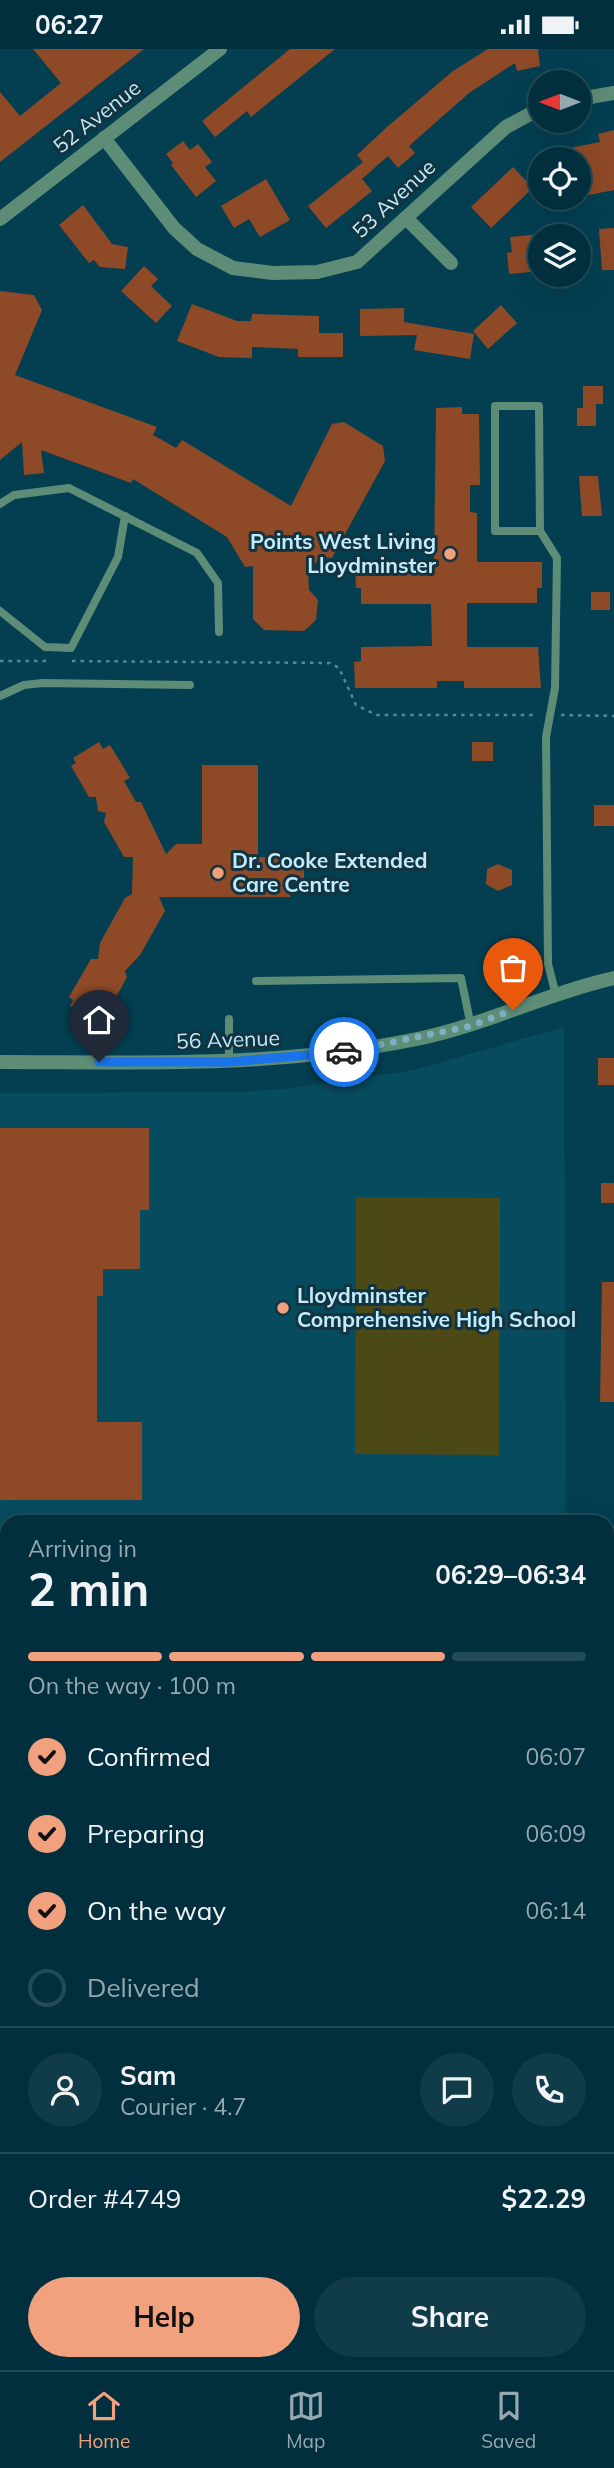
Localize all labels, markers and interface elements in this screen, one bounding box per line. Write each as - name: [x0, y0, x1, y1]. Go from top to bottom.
- text: 06:27: [35, 8, 104, 41]
- north arrow: [528, 70, 592, 133]
- map controls: [528, 70, 591, 287]
- street label: 52 Avenue: [47, 74, 145, 158]
- button: locate: [528, 147, 591, 210]
- street label: 53 Avenue: [346, 153, 440, 243]
- button: layers: [528, 224, 591, 287]
- place label: Points West Living Lloydminster: [250, 528, 437, 578]
- marker: Points West Living Lloydminster: [442, 546, 458, 562]
- place label: Dr. Cooke Extended Care Centre: [232, 847, 428, 897]
- marker: Dr. Cooke Extended Care Centre: [210, 865, 226, 881]
- pin: [483, 938, 543, 1010]
- icon: bag: [494, 949, 532, 987]
- pin: [69, 990, 129, 1062]
- icon: home: [80, 1001, 118, 1039]
- courier: [309, 1017, 379, 1087]
- street label: 56 Avenue: [176, 1024, 280, 1054]
- icon: car: [325, 1033, 363, 1071]
- place label: Lloydminster Comprehensive High School: [297, 1282, 576, 1332]
- marker: Lloydminster Comprehensive High School: [275, 1300, 291, 1316]
- text: Arriving in: [28, 1534, 137, 1563]
- text: 06:29–06:34: [435, 1558, 586, 1591]
- text: 2 min: [28, 1560, 149, 1618]
- text: On the way · 100 m: [28, 1671, 236, 1700]
- icon: check: [28, 1738, 66, 1776]
- text: Confirmed: [87, 1740, 211, 1773]
- text: 06:07: [526, 1742, 586, 1771]
- icon: check: [28, 1815, 66, 1853]
- text: Preparing: [87, 1817, 205, 1850]
- text: 06:09: [526, 1819, 586, 1848]
- icon: check: [28, 1892, 66, 1930]
- text: On the way: [87, 1894, 226, 1927]
- text: 06:14: [526, 1896, 586, 1925]
- text: Delivered: [87, 1971, 200, 2004]
- button: person: [28, 2053, 102, 2127]
- button: chat: [420, 2053, 494, 2127]
- button: phone: [512, 2053, 586, 2127]
- text: Sam: [120, 2059, 176, 2092]
- text: Courier · 4.7: [120, 2092, 246, 2121]
- text: Order #4749: [28, 2182, 181, 2215]
- text: $22.29: [502, 2182, 586, 2215]
- button: Help: [28, 2277, 300, 2357]
- button: Share: [314, 2277, 586, 2357]
- tab: Home: [78, 2387, 130, 2453]
- tab: Map: [286, 2387, 325, 2453]
- tab: Saved: [481, 2387, 536, 2453]

